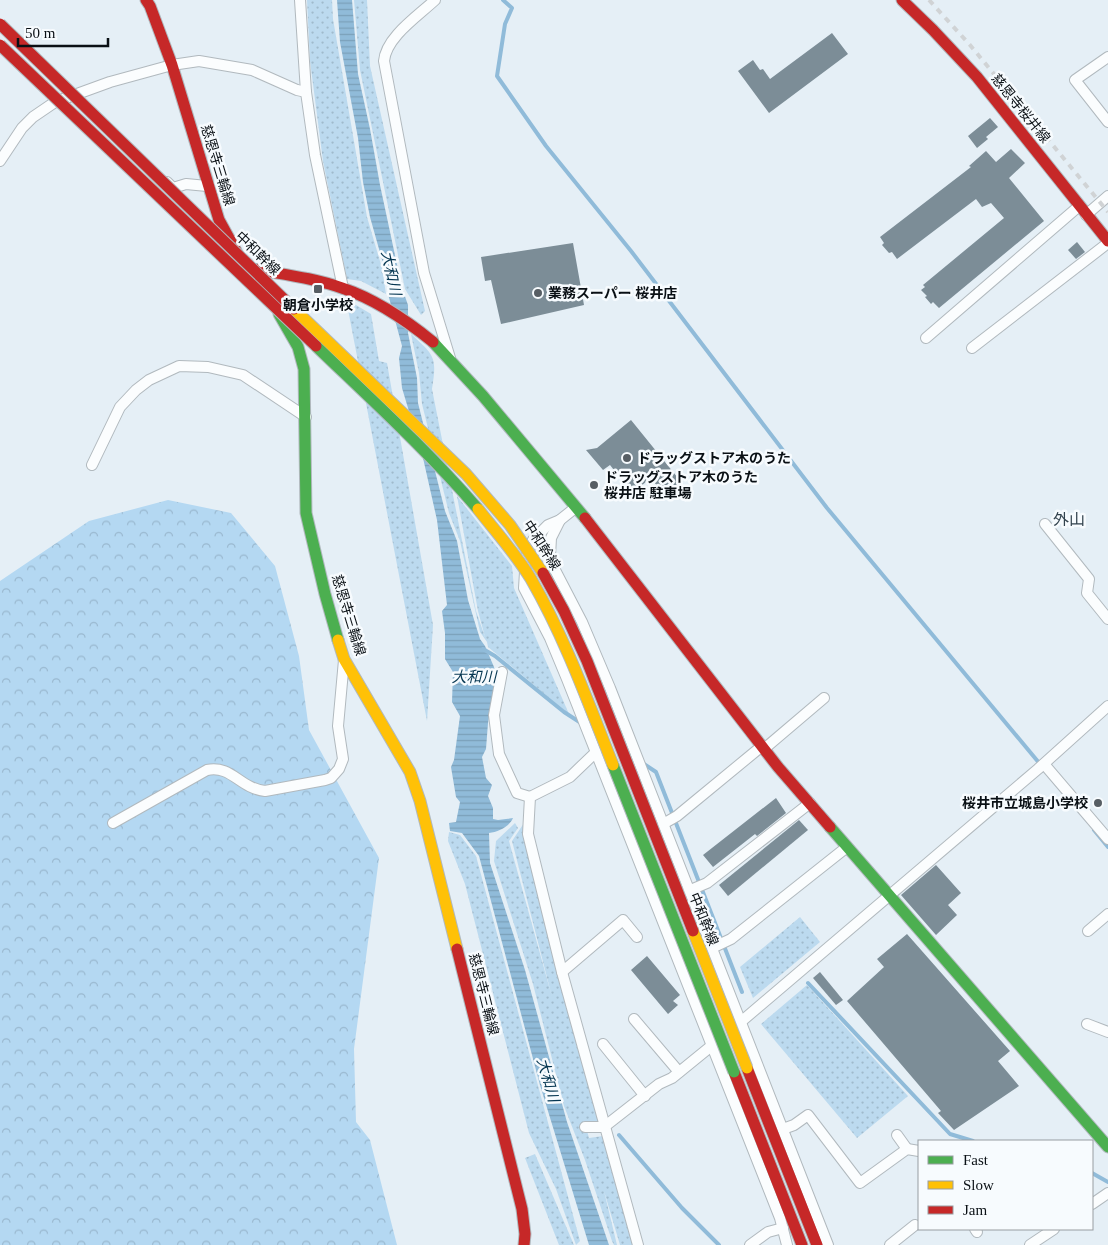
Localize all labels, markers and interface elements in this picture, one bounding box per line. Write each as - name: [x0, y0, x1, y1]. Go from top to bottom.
- scale bar: [18, 15, 108, 47]
- text: 50 m: [25, 25, 56, 41]
- street label: 慈恩寺桜井線: [988, 70, 1054, 146]
- street label: 慈恩寺三輪線: [198, 122, 238, 208]
- street label: 中和幹線: [232, 229, 283, 278]
- water label: 大和川: [378, 249, 404, 299]
- marker: 朝倉小学校: [312, 283, 324, 295]
- place label: 業務スーパー 桜井店: [548, 285, 677, 301]
- marker: 業務スーパー 桜井店: [532, 287, 544, 299]
- place label: 朝倉小学校: [283, 298, 353, 313]
- place label: ドラッグストア木のうた: [637, 450, 791, 466]
- marker: ドラッグストア木のうた: [621, 452, 633, 464]
- place label: ドラッグストア木のうた 桜井店 駐車場: [604, 469, 758, 501]
- marker: ドラッグストア木のうた 桜井店 駐車場: [588, 479, 600, 491]
- district label: 外山: [1053, 511, 1085, 528]
- street label: 中和幹線: [520, 518, 563, 573]
- street label: 慈恩寺三輪線: [329, 572, 369, 658]
- water label: 大和川: [451, 669, 498, 685]
- place label: 桜井市立城島小学校: [962, 795, 1088, 811]
- marker: 桜井市立城島小学校: [1092, 797, 1104, 809]
- street label: 中和幹線: [686, 890, 721, 948]
- street label: 慈恩寺三輪線: [466, 951, 502, 1037]
- water label: 大和川: [534, 1056, 562, 1106]
- legend: [918, 1140, 1093, 1230]
- text: Fast: [963, 1152, 989, 1168]
- text: Slow: [963, 1177, 994, 1193]
- text: Jam: [963, 1202, 987, 1218]

